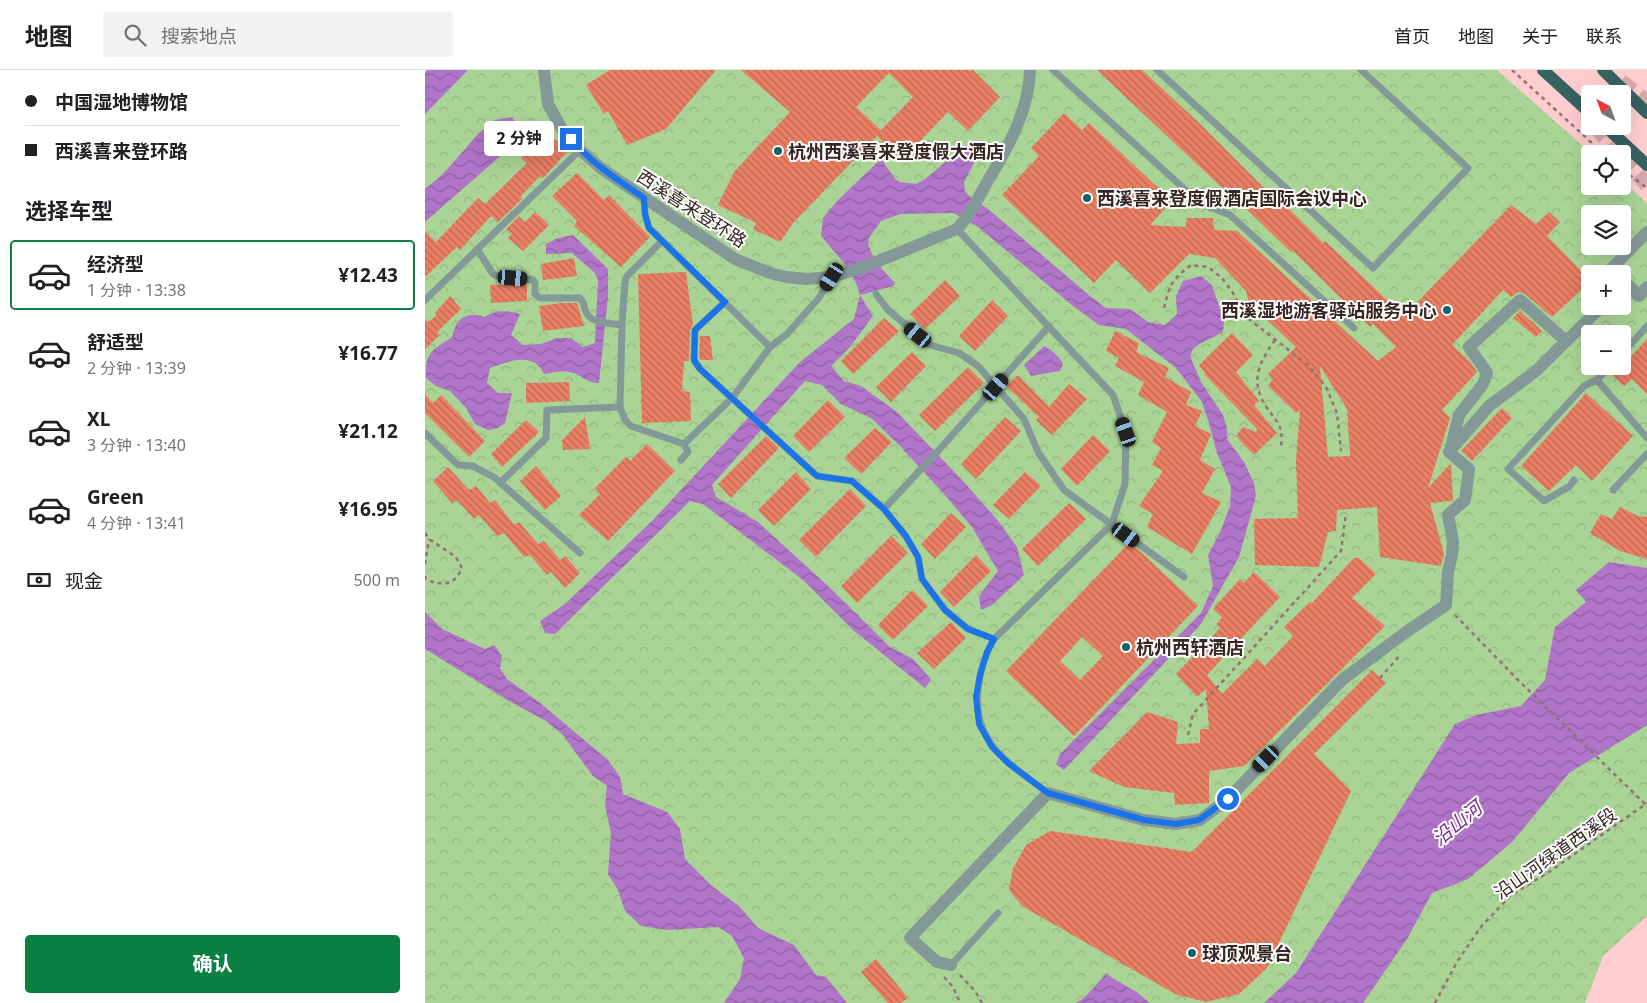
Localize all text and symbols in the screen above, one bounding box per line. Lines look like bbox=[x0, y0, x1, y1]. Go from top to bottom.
search box bbox=[103, 12, 453, 57]
text: 地图 bbox=[25, 19, 73, 52]
icon: search bbox=[121, 21, 149, 49]
text: 搜索地点 bbox=[161, 23, 237, 49]
text: 首页 bbox=[1394, 24, 1430, 48]
text: 地图 bbox=[1458, 24, 1494, 48]
text: 关于 bbox=[1522, 24, 1558, 48]
text: 联系 bbox=[1586, 24, 1622, 48]
north arrow bbox=[1581, 85, 1631, 135]
map controls bbox=[1581, 85, 1631, 375]
text: 中国湿地博物馆 bbox=[55, 89, 188, 115]
callout: 2 分钟 bbox=[483, 122, 553, 156]
text: 2 分钟 bbox=[496, 127, 542, 149]
route end bbox=[560, 128, 582, 150]
text: 西溪喜来登环路 bbox=[55, 138, 188, 164]
place label: 杭州西溪喜来登度假大酒店 bbox=[788, 139, 1004, 163]
marker: 杭州西溪喜来登度假大酒店 bbox=[772, 145, 784, 157]
button: locate bbox=[1581, 145, 1631, 195]
street label: 西溪喜来登环路 bbox=[633, 164, 751, 252]
place label: 西溪喜来登度假酒店国际会议中心 bbox=[1097, 186, 1367, 210]
marker: 西溪喜来登度假酒店国际会议中心 bbox=[1081, 192, 1093, 204]
text: 选择车型 bbox=[25, 195, 113, 225]
button: layers bbox=[1581, 205, 1631, 255]
text: 经济型 bbox=[87, 251, 144, 277]
icon: car bbox=[27, 253, 72, 298]
car bbox=[817, 260, 846, 294]
text: ¥12.43 bbox=[338, 262, 398, 288]
button: + bbox=[1581, 265, 1631, 315]
car bbox=[497, 269, 528, 287]
text: 1 分钟 · 13:38 bbox=[87, 279, 186, 301]
place label: 西溪湿地游客驿站服务中心 bbox=[1221, 298, 1437, 322]
marker: 西溪湿地游客驿站服务中心 bbox=[1441, 304, 1453, 316]
car bbox=[901, 320, 934, 350]
button: − bbox=[1581, 325, 1631, 375]
text: 舒适型 bbox=[87, 329, 144, 355]
icon: car bbox=[27, 331, 72, 376]
text: ¥16.77 bbox=[338, 340, 398, 366]
text: 2 分钟 · 13:39 bbox=[87, 357, 186, 379]
car bbox=[980, 371, 1011, 403]
text: XL bbox=[87, 406, 110, 432]
icon: car bbox=[27, 409, 72, 454]
car bbox=[1114, 415, 1137, 449]
text: ¥21.12 bbox=[338, 418, 398, 444]
text: 3 分钟 · 13:40 bbox=[87, 434, 186, 456]
text: Green bbox=[87, 484, 144, 510]
icon: car bbox=[27, 487, 72, 532]
text: ¥16.95 bbox=[338, 496, 398, 522]
text: 4 分钟 · 13:41 bbox=[87, 512, 186, 534]
car bbox=[1109, 520, 1142, 550]
icon: cash bbox=[25, 566, 53, 594]
text: 现金 bbox=[65, 568, 103, 594]
text: 500 m bbox=[353, 569, 400, 591]
place label: 杭州西轩酒店 bbox=[1136, 635, 1244, 659]
marker: 杭州西轩酒店 bbox=[1120, 641, 1132, 653]
car bbox=[1250, 743, 1281, 775]
route start bbox=[1217, 788, 1239, 810]
water label: 沿山河 bbox=[1427, 792, 1490, 851]
street label: 沿山河绿道西溪段 bbox=[1489, 802, 1621, 904]
button: 确认 bbox=[25, 935, 400, 993]
place label: 球顶观景台 bbox=[1202, 941, 1292, 965]
marker: 球顶观景台 bbox=[1186, 947, 1198, 959]

